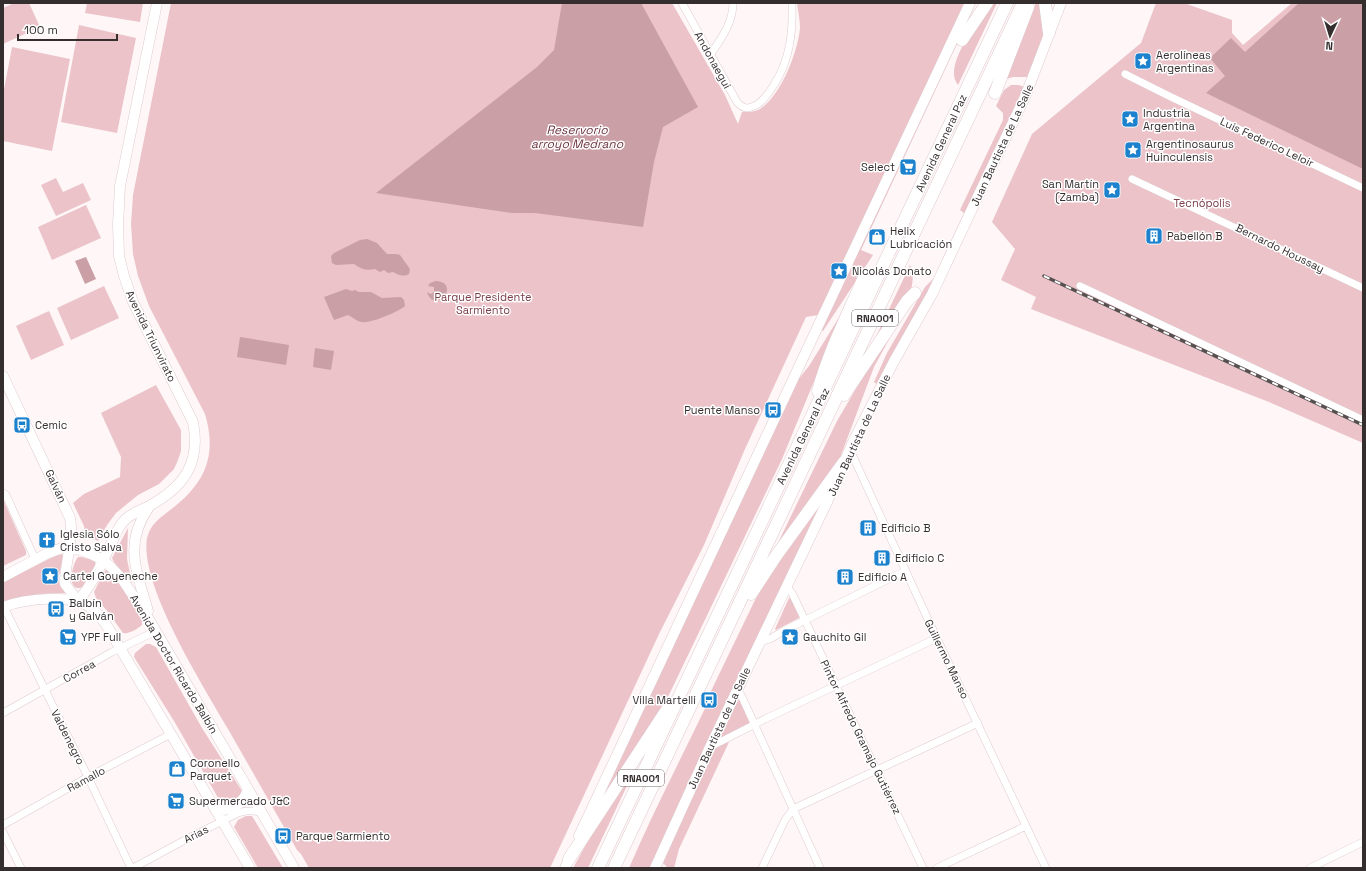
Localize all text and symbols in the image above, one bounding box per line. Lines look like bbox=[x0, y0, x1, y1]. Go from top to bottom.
scale bar bbox=[18, 16, 117, 42]
north arrow bbox=[1310, 16, 1350, 56]
text: 100 m bbox=[24, 22, 58, 38]
street label: Andonaegui bbox=[691, 29, 735, 91]
text: N bbox=[1325, 39, 1333, 53]
place label: Aerolíneas Argentinas bbox=[1156, 48, 1214, 75]
place icon: Aerolíneas Argentinas bbox=[1133, 51, 1153, 71]
street label: Juan Bautista de La Salle bbox=[968, 82, 1036, 208]
street label: Avenida General Paz bbox=[912, 92, 970, 194]
place label: Industria Argentina bbox=[1143, 106, 1196, 133]
place icon: Industria Argentina bbox=[1120, 109, 1140, 129]
street label: Luis Federico Leloir bbox=[1218, 114, 1316, 170]
water label: Reservorio arroyo Medrano bbox=[531, 122, 624, 152]
place label: Argentinosaurus Huinculensis bbox=[1146, 137, 1234, 164]
place icon: Argentinosaurus Huinculensis bbox=[1123, 140, 1143, 160]
supermarket icon: Select bbox=[898, 157, 918, 177]
place label: Select bbox=[861, 160, 895, 174]
place label: San Martín (Zamba) bbox=[1042, 177, 1099, 204]
place icon: San Martín (Zamba) bbox=[1102, 180, 1122, 200]
park label: Tecnópolis bbox=[1173, 196, 1231, 210]
street label: Bernardo Houssay bbox=[1233, 220, 1327, 276]
place label: Helix Lubricación bbox=[890, 224, 952, 251]
building icon: Pabellón B bbox=[1144, 226, 1164, 246]
shop icon: Helix Lubricación bbox=[867, 227, 887, 247]
place label: Pabellón B bbox=[1167, 229, 1222, 243]
place icon: Nicolás Donato bbox=[829, 261, 849, 281]
place label: Nicolás Donato bbox=[852, 264, 932, 278]
street label: Avenida Triunvirato bbox=[123, 288, 179, 384]
park label: Parque Presidente Sarmiento bbox=[434, 290, 532, 317]
road number: RNA001 bbox=[852, 310, 898, 326]
street label: Juan Bautista de La Salle bbox=[825, 372, 893, 498]
street label: Avenida General Paz bbox=[773, 385, 833, 487]
bus stop icon: Puente Manso bbox=[763, 400, 783, 420]
place label: Puente Manso bbox=[684, 403, 760, 417]
bus stop icon: Cemic bbox=[12, 415, 32, 435]
place label: Cemic bbox=[35, 418, 67, 432]
street label: Galván bbox=[42, 467, 70, 505]
building icon: Edificio B bbox=[858, 518, 878, 538]
place label: Edificio B bbox=[881, 521, 930, 535]
place label: Iglesia Sólo Cristo Salva bbox=[60, 527, 123, 554]
church icon: Iglesia Sólo Cristo Salva bbox=[37, 530, 57, 550]
building icon: Edificio C bbox=[872, 548, 892, 568]
place label: Edificio C bbox=[895, 551, 944, 565]
place icon: Cartel Goyeneche bbox=[40, 566, 60, 586]
building icon: Edificio A bbox=[835, 567, 855, 587]
place label: Cartel Goyeneche bbox=[63, 569, 158, 583]
place label: Edificio A bbox=[858, 570, 907, 584]
street label: Avenida Doctor Ricardo Balbín bbox=[127, 592, 221, 736]
place label: Balbín y Galván bbox=[69, 596, 114, 623]
bus stop icon: Balbín y Galván bbox=[46, 599, 66, 619]
street label: Guillermo Manso bbox=[922, 617, 972, 701]
supermarket icon: YPF Full bbox=[58, 627, 78, 647]
place icon: Gauchito Gil bbox=[780, 627, 800, 647]
place label: YPF Full bbox=[81, 630, 121, 644]
place label: Gauchito Gil bbox=[803, 630, 866, 644]
street label: Correa bbox=[60, 656, 98, 686]
street label: Pintor Alfredo Gramajo Gutiérrez bbox=[817, 657, 905, 817]
street label: Juan Bautista de La Salle bbox=[685, 665, 753, 791]
bus stop icon: Villa Martelli bbox=[699, 690, 719, 710]
place label: Villa Martelli bbox=[633, 693, 696, 707]
street label: Valdenegro bbox=[48, 707, 88, 767]
place label: Coronello Parquet bbox=[190, 756, 240, 783]
shop icon: Coronello Parquet bbox=[167, 759, 187, 779]
street label: Ramallo bbox=[65, 763, 108, 795]
road number: RNA001 bbox=[618, 770, 664, 786]
supermarket icon: Supermercado J&C bbox=[166, 791, 186, 811]
place label: Supermercado J&C bbox=[189, 794, 290, 808]
street label: Arias bbox=[181, 822, 211, 846]
bus stop icon: Parque Sarmiento bbox=[273, 826, 293, 846]
place label: Parque Sarmiento bbox=[296, 829, 390, 843]

